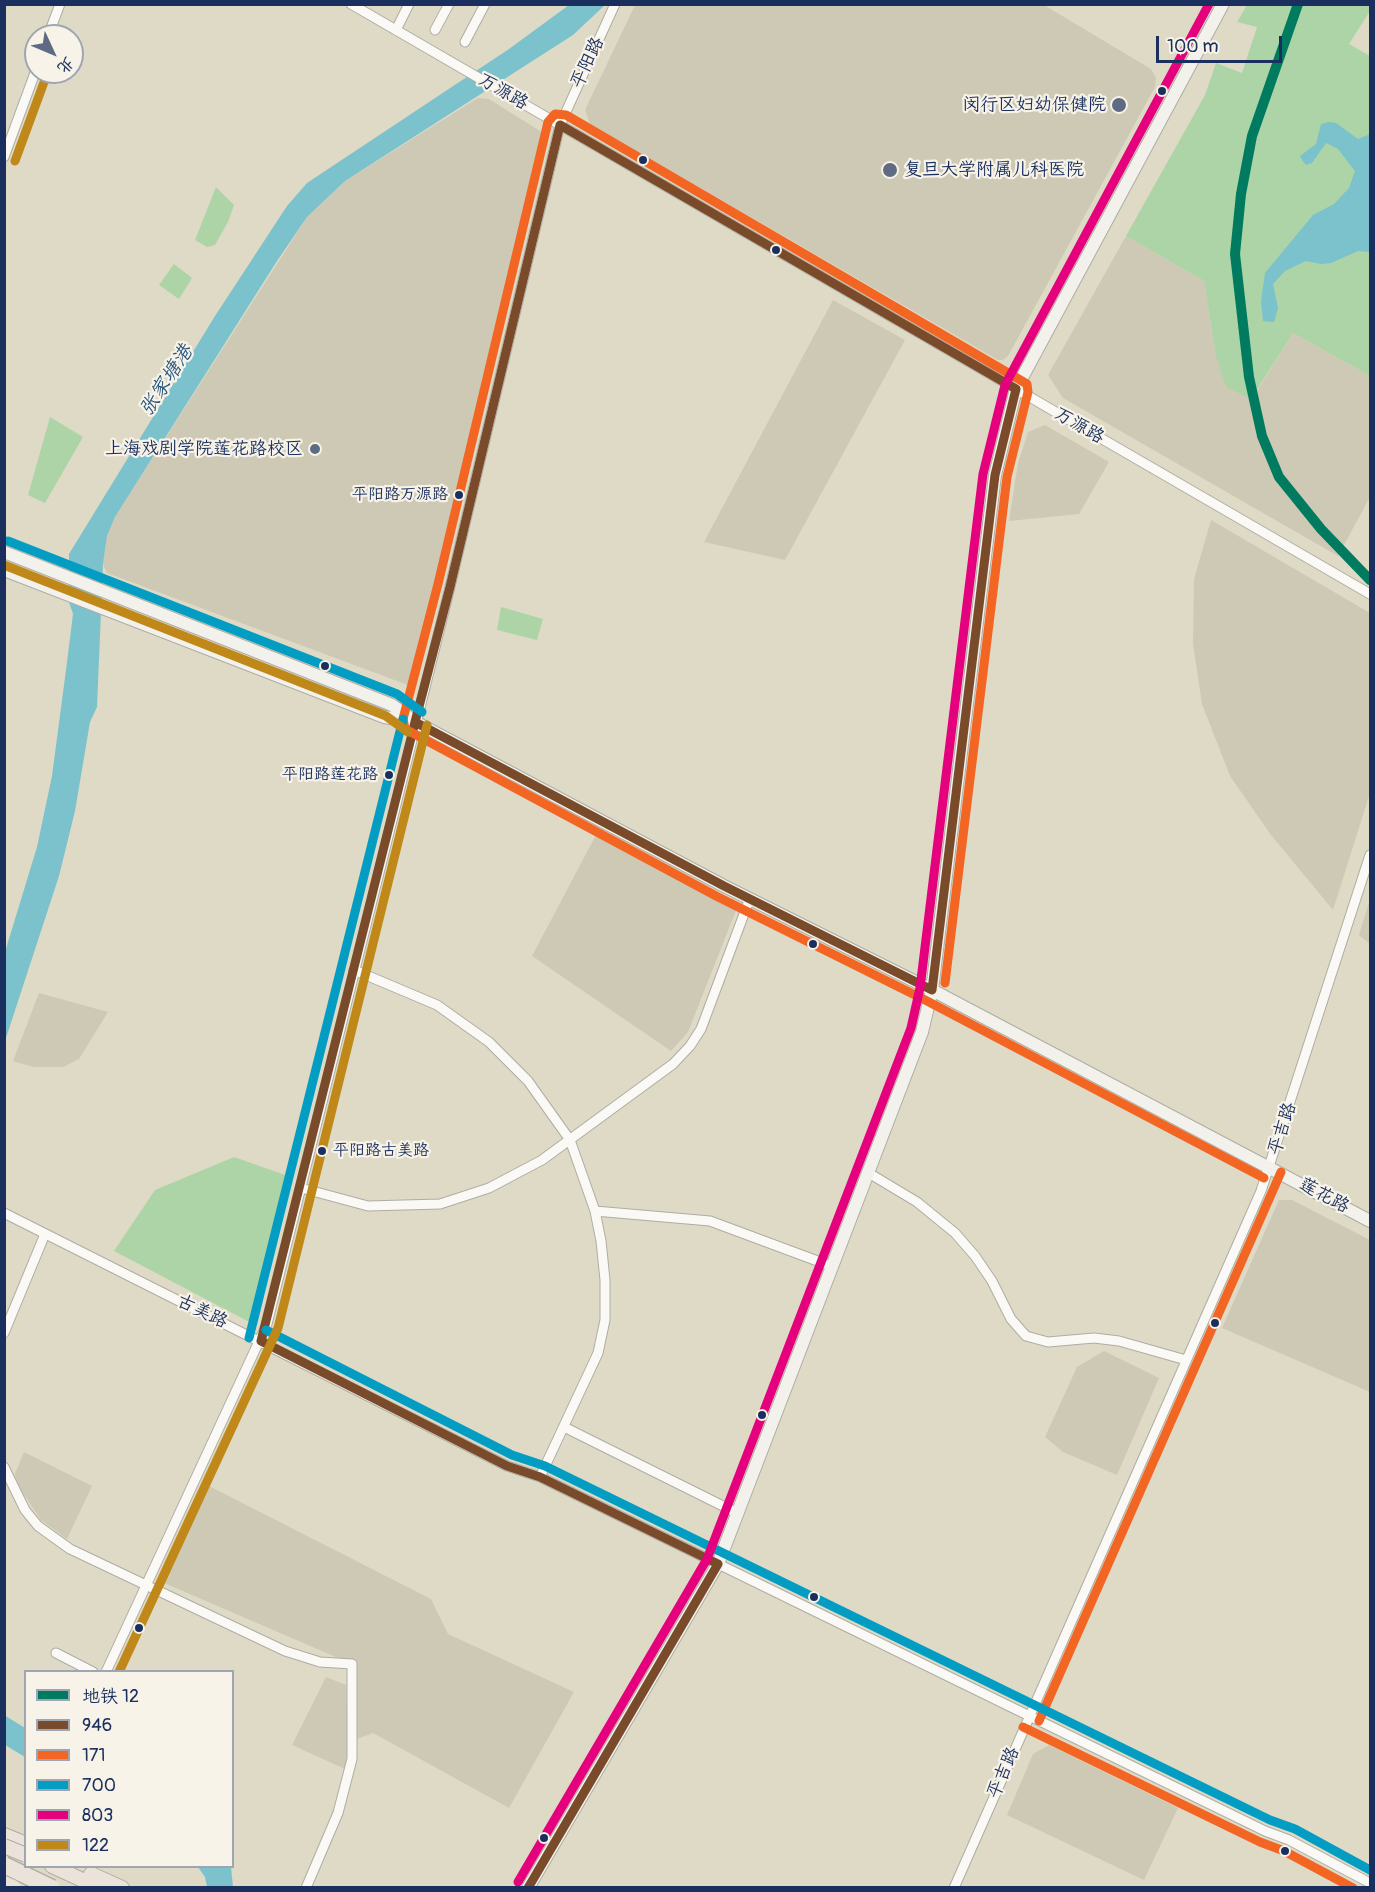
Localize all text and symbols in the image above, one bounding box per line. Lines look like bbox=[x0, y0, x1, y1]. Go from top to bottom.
north arrow bbox=[24, 24, 84, 84]
scale bar bbox=[1159, 24, 1285, 62]
street label: 平阳路 bbox=[567, 34, 609, 92]
text: 100 m bbox=[1167, 35, 1219, 58]
text: 北 bbox=[53, 52, 78, 78]
street label: 万源路 bbox=[474, 69, 532, 115]
unlabelled marker bbox=[1156, 85, 1168, 97]
place label: 闵行区妇幼保健院 bbox=[962, 94, 1106, 116]
marker: 闵行区妇幼保健院 bbox=[1110, 96, 1128, 114]
unlabelled marker bbox=[637, 154, 649, 166]
place label: 复旦大学附属儿科医院 bbox=[904, 159, 1084, 181]
marker: 复旦大学附属儿科医院 bbox=[881, 161, 899, 179]
unlabelled marker bbox=[770, 244, 782, 256]
water label: 张家塘港 bbox=[135, 341, 199, 421]
street label: 万源路 bbox=[1050, 403, 1108, 449]
place label: 上海戏剧学院莲花路校区 bbox=[105, 438, 303, 460]
marker: 上海戏剧学院莲花路校区 bbox=[308, 442, 322, 456]
place label: 平阳路万源路 bbox=[352, 485, 448, 505]
marker: 平阳路万源路 bbox=[453, 489, 465, 501]
unlabelled marker bbox=[319, 660, 331, 672]
place label: 平阳路莲花路 bbox=[282, 765, 378, 785]
marker: 平阳路莲花路 bbox=[383, 769, 395, 781]
unlabelled marker bbox=[807, 938, 819, 950]
street label: 平吉路 bbox=[1264, 1100, 1302, 1158]
place label: 平阳路古美路 bbox=[333, 1141, 429, 1161]
marker: 平阳路古美路 bbox=[316, 1145, 328, 1157]
street label: 莲花路 bbox=[1295, 1174, 1353, 1218]
street label: 古美路 bbox=[173, 1290, 231, 1334]
unlabelled marker bbox=[1209, 1317, 1221, 1329]
unlabelled marker bbox=[756, 1409, 768, 1421]
unlabelled marker bbox=[808, 1591, 820, 1603]
unlabelled marker bbox=[133, 1622, 145, 1634]
legend bbox=[24, 1670, 234, 1868]
text: 地铁 12 bbox=[82, 1685, 139, 1708]
text: 946 bbox=[82, 1714, 112, 1737]
text: 171 bbox=[82, 1744, 106, 1767]
street label: 平吉路 bbox=[984, 1744, 1024, 1802]
text: 700 bbox=[82, 1774, 116, 1797]
text: 803 bbox=[82, 1804, 113, 1827]
unlabelled marker bbox=[538, 1832, 550, 1844]
text: 122 bbox=[82, 1834, 109, 1857]
unlabelled marker bbox=[1279, 1845, 1291, 1857]

